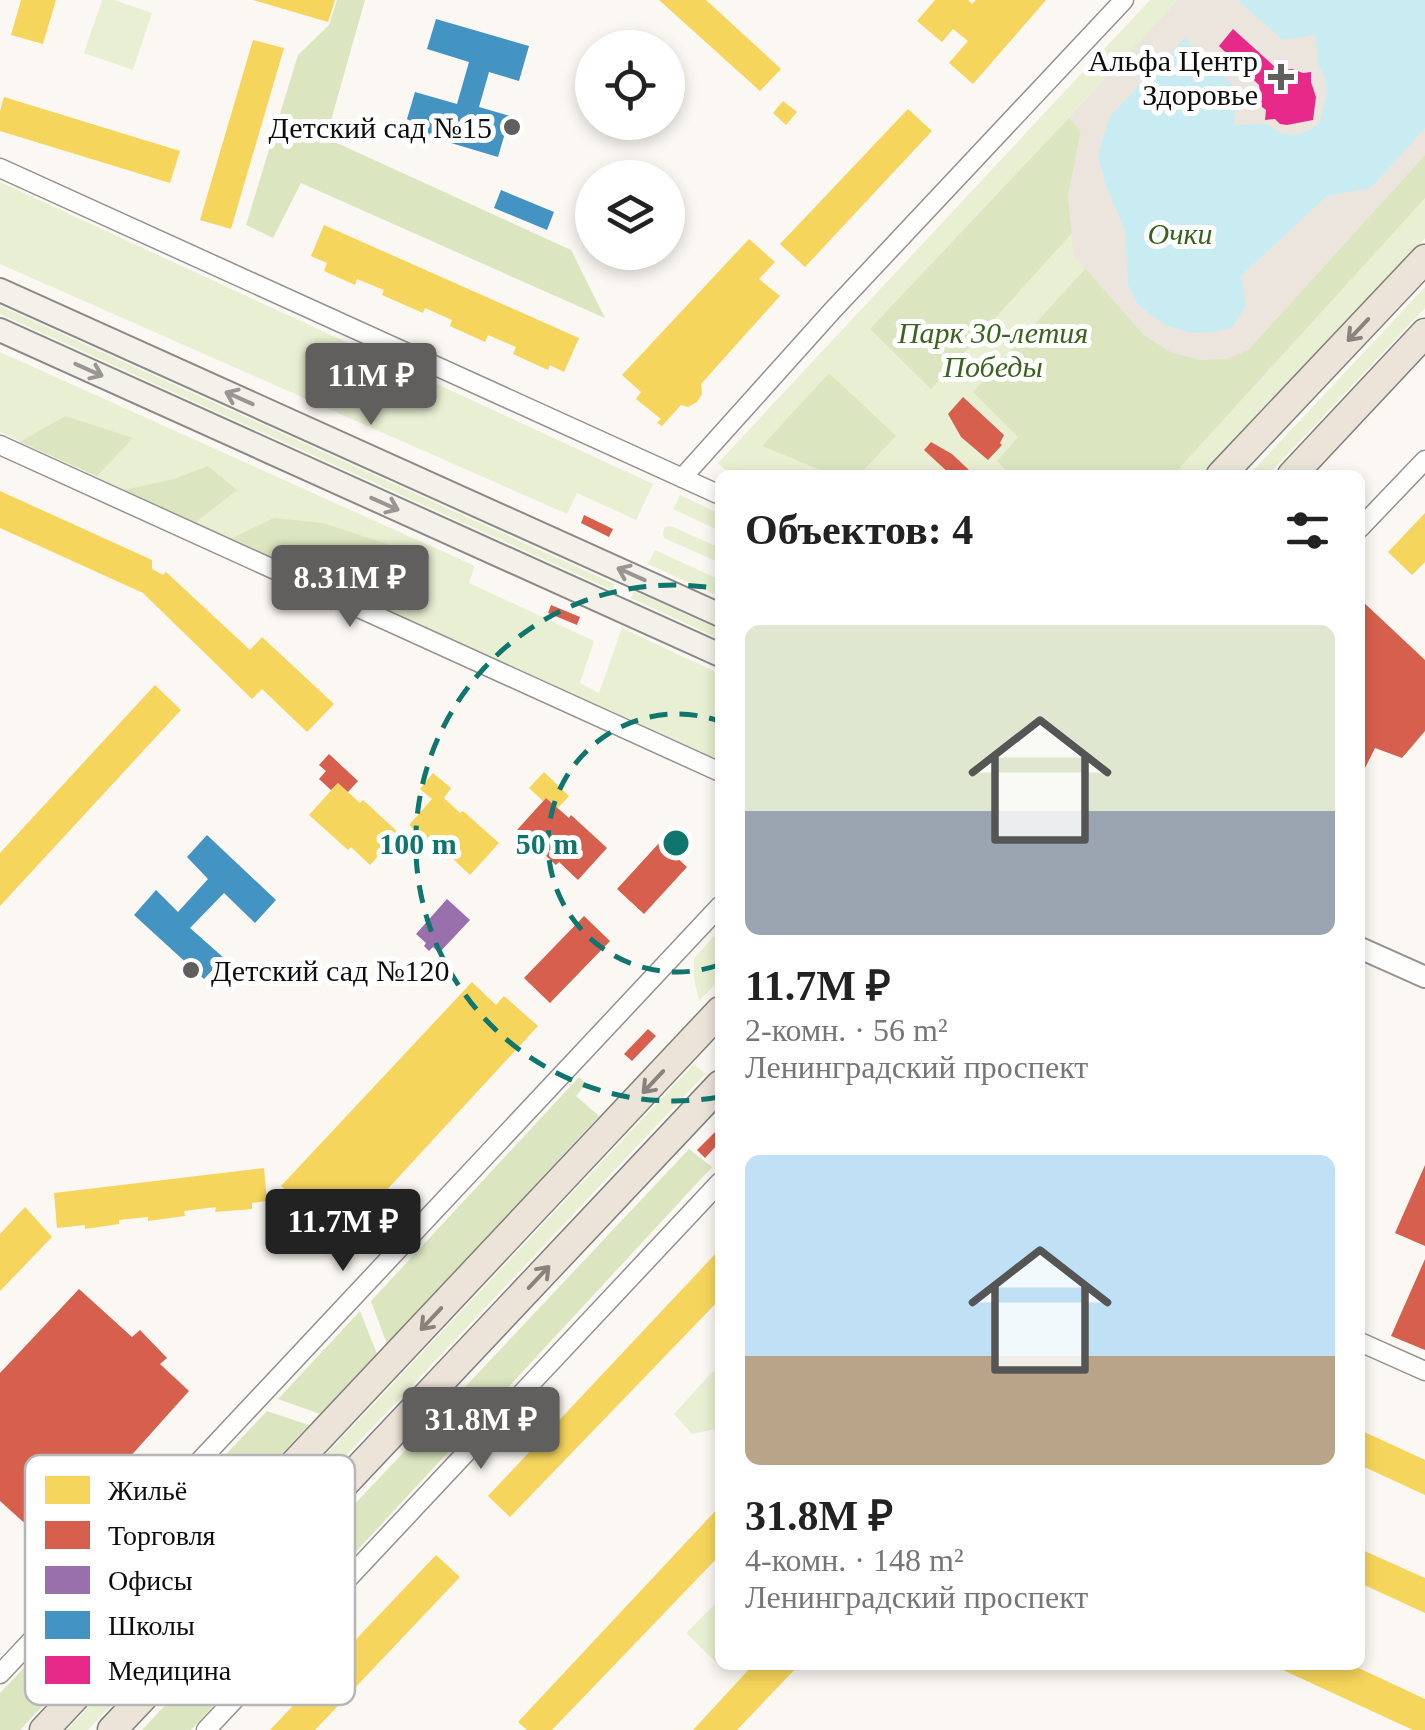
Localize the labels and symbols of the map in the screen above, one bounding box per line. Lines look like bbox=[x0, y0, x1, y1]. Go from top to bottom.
place label: Альфа Центр Здоровье bbox=[1088, 44, 1258, 111]
marker: Альфа Центр Здоровье bbox=[1268, 64, 1294, 90]
place label: Детский сад №15 bbox=[268, 111, 492, 144]
marker: Детский сад №15 bbox=[501, 116, 523, 138]
park label: Очки bbox=[1147, 217, 1213, 250]
park label: Парк 30-летия Победы bbox=[897, 316, 1088, 383]
one-way arrow bbox=[1346, 317, 1370, 341]
pin: 11M ₽ bbox=[301, 343, 441, 428]
one-way arrow bbox=[73, 362, 104, 380]
one-way arrow bbox=[224, 388, 255, 406]
one-way arrow bbox=[369, 495, 399, 514]
pin: 8.31M ₽ bbox=[258, 545, 442, 630]
one-way arrow bbox=[617, 564, 647, 583]
centre of rings bbox=[658, 825, 694, 861]
text: 100 m bbox=[379, 827, 457, 860]
text: 50 m bbox=[516, 827, 578, 860]
place label: Детский сад №120 bbox=[211, 954, 450, 987]
marker: Детский сад №120 bbox=[180, 959, 202, 981]
one-way arrow bbox=[642, 1069, 665, 1094]
pin: 11.7M ₽ bbox=[251, 1189, 435, 1274]
one-way arrow bbox=[527, 1265, 550, 1290]
one-way arrow bbox=[420, 1306, 443, 1331]
pin: 31.8M ₽ bbox=[389, 1387, 573, 1472]
legend bbox=[25, 1455, 355, 1705]
text: Жильё bbox=[108, 1475, 187, 1506]
text: Торговля bbox=[108, 1520, 216, 1551]
text: Офисы bbox=[108, 1565, 193, 1596]
text: Школы bbox=[108, 1610, 195, 1641]
text: Медицина bbox=[108, 1655, 232, 1686]

